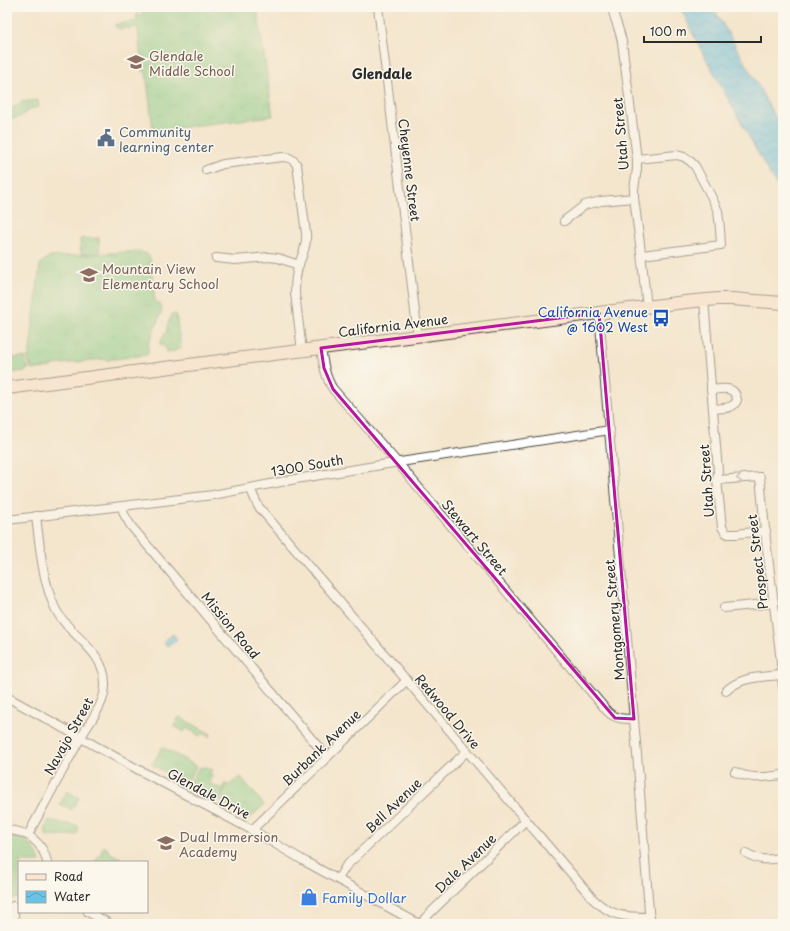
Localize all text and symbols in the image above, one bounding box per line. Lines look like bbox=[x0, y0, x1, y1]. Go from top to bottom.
scale bar bbox=[644, 18, 761, 44]
text: 100 m bbox=[650, 22, 687, 40]
place label: Glendale Middle School bbox=[149, 46, 235, 80]
school or university icon: Glendale Middle School bbox=[126, 52, 146, 72]
district label: Glendale bbox=[352, 63, 412, 84]
street label: Utah Street bbox=[607, 97, 633, 171]
street label: Cheyenne Street bbox=[394, 118, 426, 222]
place label: Community learning center bbox=[119, 122, 215, 156]
public building icon: Community learning center bbox=[96, 128, 116, 148]
place label: Mountain View Elementary School bbox=[102, 259, 219, 293]
school or university icon: Mountain View Elementary School bbox=[79, 265, 99, 285]
place label: California Avenue @ 1602 West bbox=[538, 302, 648, 336]
bus stop icon: California Avenue @ 1602 West bbox=[651, 308, 671, 328]
street label: California Avenue bbox=[337, 309, 449, 341]
street label: Utah Street bbox=[694, 444, 718, 518]
street label: 1300 South bbox=[269, 449, 345, 481]
one-way arrow bbox=[735, 474, 742, 483]
street label: Stewart Street bbox=[438, 495, 512, 579]
street label: Prospect Street bbox=[742, 513, 772, 611]
street label: Montgomery Street bbox=[599, 559, 629, 681]
street label: Mission Road bbox=[197, 587, 265, 663]
street label: Redwood Drive bbox=[411, 669, 485, 753]
street label: Navajo Street bbox=[39, 694, 97, 778]
street label: Burbank Avenue bbox=[277, 704, 365, 790]
street label: Glendale Drive bbox=[164, 763, 254, 823]
street label: Bell Avenue bbox=[361, 773, 425, 837]
place label: Dual Immersion Academy bbox=[179, 827, 278, 861]
street label: Dale Avenue bbox=[430, 829, 500, 897]
school or university icon: Dual Immersion Academy bbox=[156, 833, 176, 853]
legend bbox=[18, 861, 148, 913]
text: Road bbox=[54, 867, 83, 885]
text: Water bbox=[54, 887, 91, 905]
shop icon: Family Dollar bbox=[299, 887, 319, 907]
place label: Family Dollar bbox=[322, 888, 407, 907]

